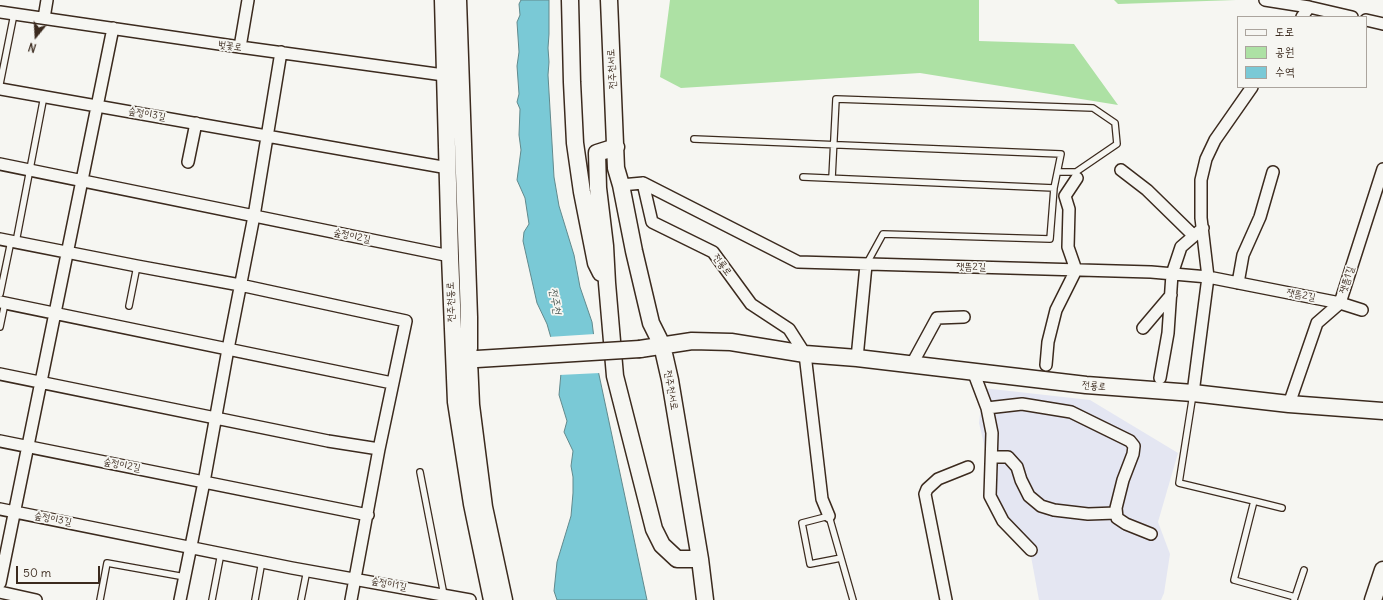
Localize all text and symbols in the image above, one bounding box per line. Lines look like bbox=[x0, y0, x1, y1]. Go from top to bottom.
north arrow bbox=[16, 16, 56, 56]
legend bbox=[1237, 16, 1367, 88]
text: 도로 bbox=[1275, 24, 1294, 39]
street label: 벚꽃로 bbox=[217, 38, 243, 54]
text: N bbox=[27, 40, 38, 55]
text: 공원 bbox=[1275, 44, 1294, 59]
street label: 전주천서로 bbox=[605, 49, 619, 89]
text: 수역 bbox=[1275, 64, 1294, 79]
street label: 숲정이3길 bbox=[127, 105, 167, 123]
street label: 숲정이2길 bbox=[332, 226, 372, 246]
street label: 전룡로 bbox=[710, 252, 734, 278]
street label: 잿뜸2길 bbox=[956, 261, 986, 273]
street label: 잿뜸1길 bbox=[1337, 265, 1357, 295]
street label: 전주천동로 bbox=[444, 282, 458, 322]
street label: 잿뜸2길 bbox=[1285, 286, 1317, 304]
water label: 전주천 bbox=[546, 287, 564, 315]
street label: 전주천서로 bbox=[662, 369, 680, 411]
street label: 전룡로 bbox=[1081, 379, 1107, 393]
street label: 숲정이2길 bbox=[102, 456, 142, 474]
street label: 숲정이3길 bbox=[33, 509, 73, 529]
scale bar bbox=[18, 558, 102, 584]
text: 50 m bbox=[23, 565, 51, 580]
street label: 숲정이1길 bbox=[370, 575, 408, 593]

